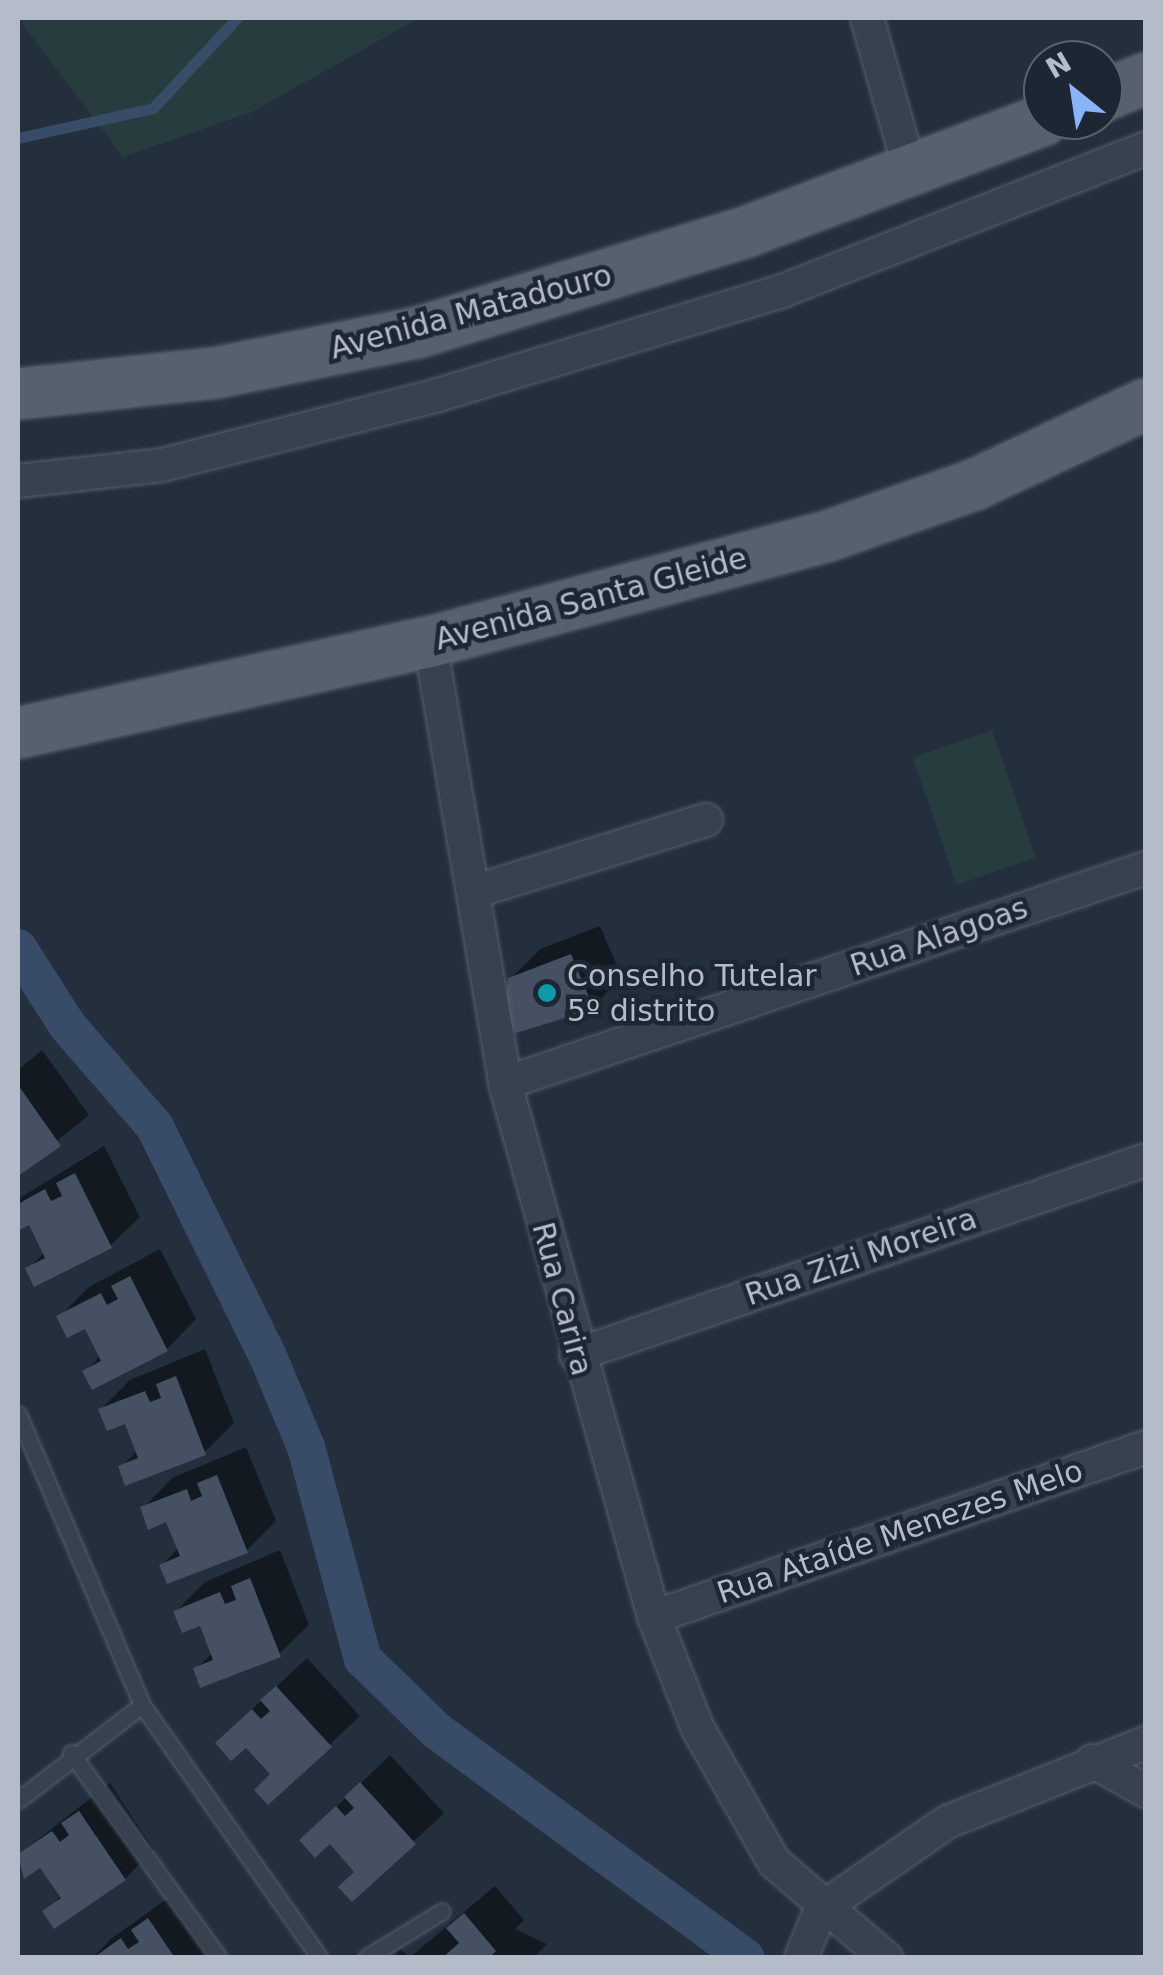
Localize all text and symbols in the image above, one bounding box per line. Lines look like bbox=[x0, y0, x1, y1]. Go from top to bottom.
north arrow bbox=[1023, 40, 1123, 140]
text: N bbox=[1040, 45, 1077, 85]
street label: Avenida Matadouro bbox=[326, 257, 616, 367]
street label: Avenida Santa Gleide bbox=[431, 540, 751, 658]
street label: Rua Alagoas bbox=[846, 890, 1032, 984]
place label: Conselho Tutelar 5º distrito bbox=[567, 958, 817, 1028]
marker: Conselho Tutelar 5º distrito bbox=[536, 982, 558, 1004]
street label: Rua Zizi Moreira bbox=[741, 1201, 981, 1313]
street label: Rua Carira bbox=[524, 1218, 600, 1380]
street label: Rua Ataíde Menezes Melo bbox=[713, 1452, 1087, 1612]

